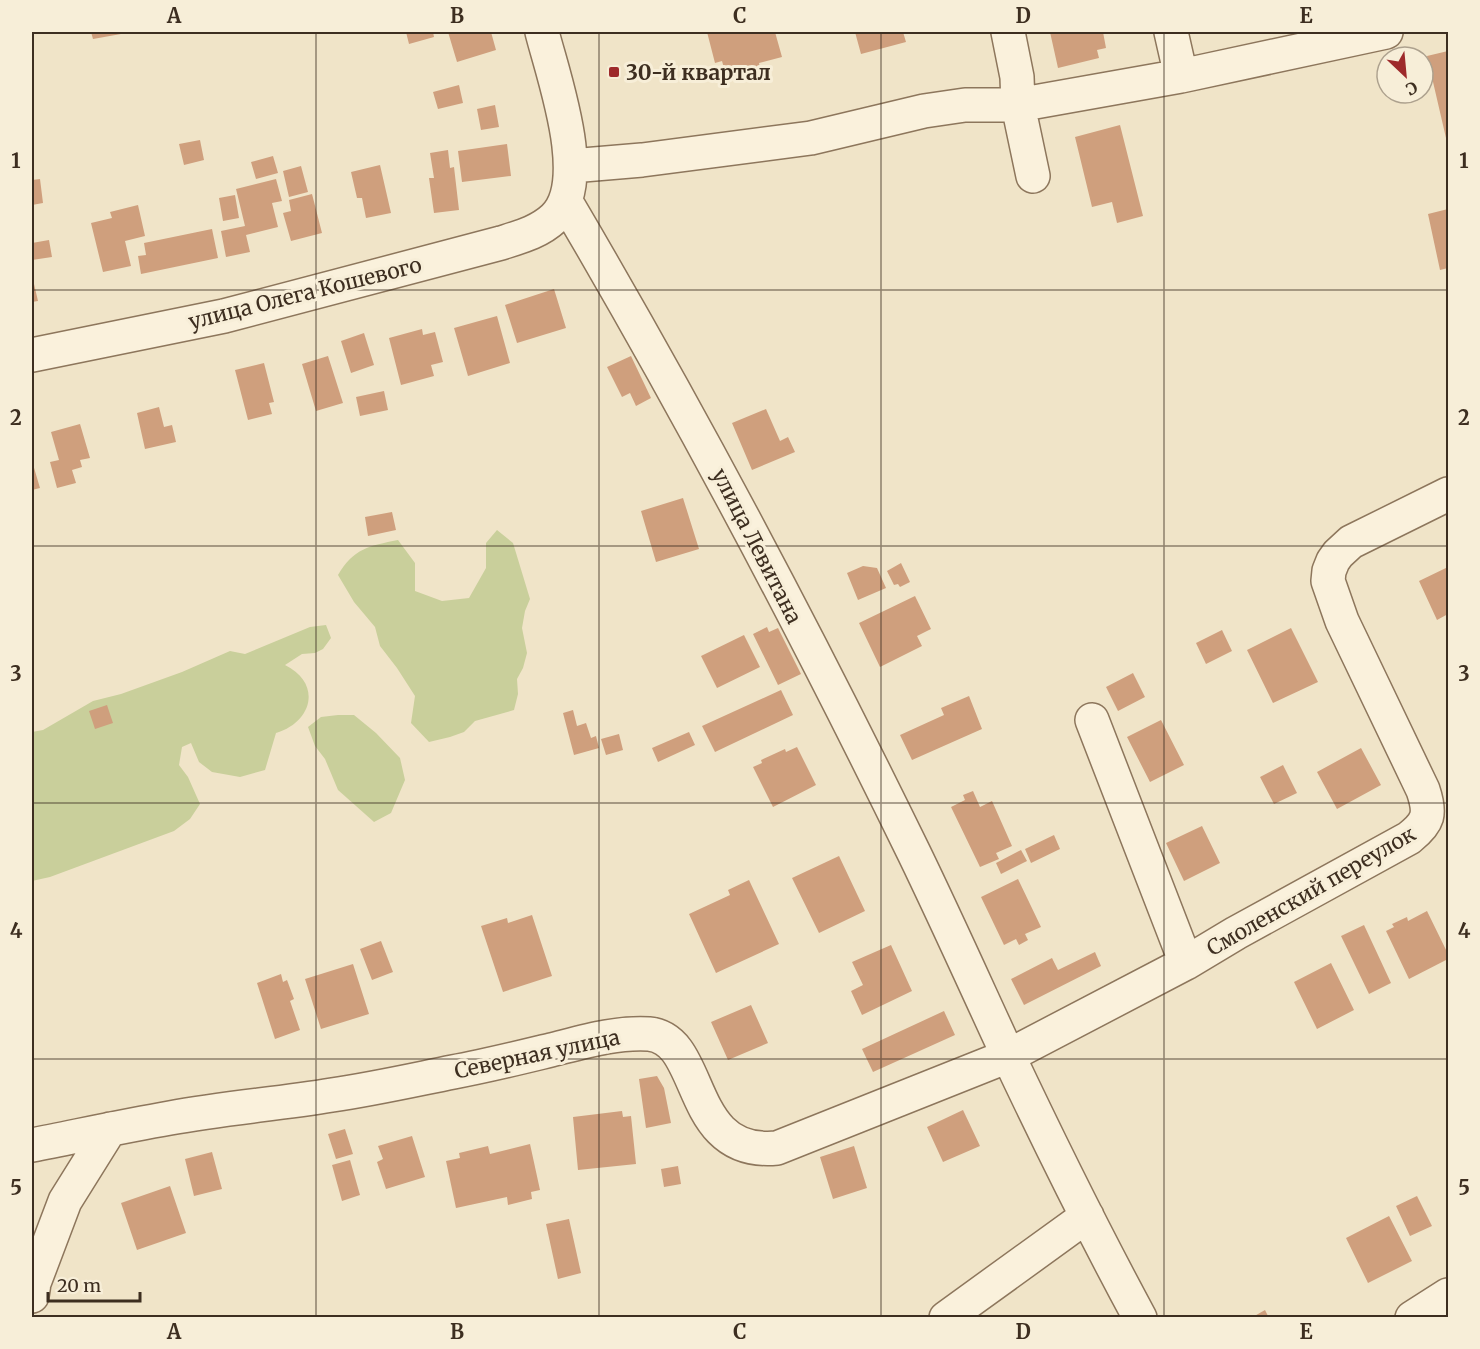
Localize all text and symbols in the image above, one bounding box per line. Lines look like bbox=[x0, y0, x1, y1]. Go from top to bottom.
text: A bbox=[166, 3, 182, 28]
text: B bbox=[450, 3, 464, 28]
text: C bbox=[733, 3, 747, 28]
text: D bbox=[1015, 3, 1031, 28]
text: E bbox=[1299, 3, 1313, 28]
north arrow bbox=[1375, 45, 1435, 105]
place label: 30-й квартал bbox=[626, 59, 771, 86]
marker: 30-й квартал bbox=[607, 65, 621, 79]
text: С bbox=[1402, 77, 1421, 100]
text: 1 bbox=[11, 148, 21, 173]
text: 1 bbox=[1459, 148, 1469, 173]
street label: улица Олега Кошевого bbox=[186, 251, 424, 335]
text: 2 bbox=[10, 405, 22, 430]
text: 2 bbox=[1458, 405, 1470, 430]
street label: улица Левитана bbox=[706, 464, 808, 628]
text: 3 bbox=[10, 661, 22, 686]
text: 3 bbox=[1458, 661, 1470, 686]
street label: Смоленский переулок bbox=[1202, 820, 1420, 962]
text: 4 bbox=[10, 918, 23, 943]
text: 4 bbox=[1458, 918, 1471, 943]
street label: Северная улица bbox=[452, 1023, 622, 1085]
text: 5 bbox=[10, 1175, 22, 1200]
text: 5 bbox=[1458, 1175, 1470, 1200]
scale bar bbox=[48, 1265, 140, 1303]
text: 20 m bbox=[57, 1274, 101, 1297]
text: A bbox=[166, 1319, 182, 1344]
text: B bbox=[450, 1319, 464, 1344]
text: C bbox=[733, 1319, 747, 1344]
text: D bbox=[1015, 1319, 1031, 1344]
text: E bbox=[1299, 1319, 1313, 1344]

